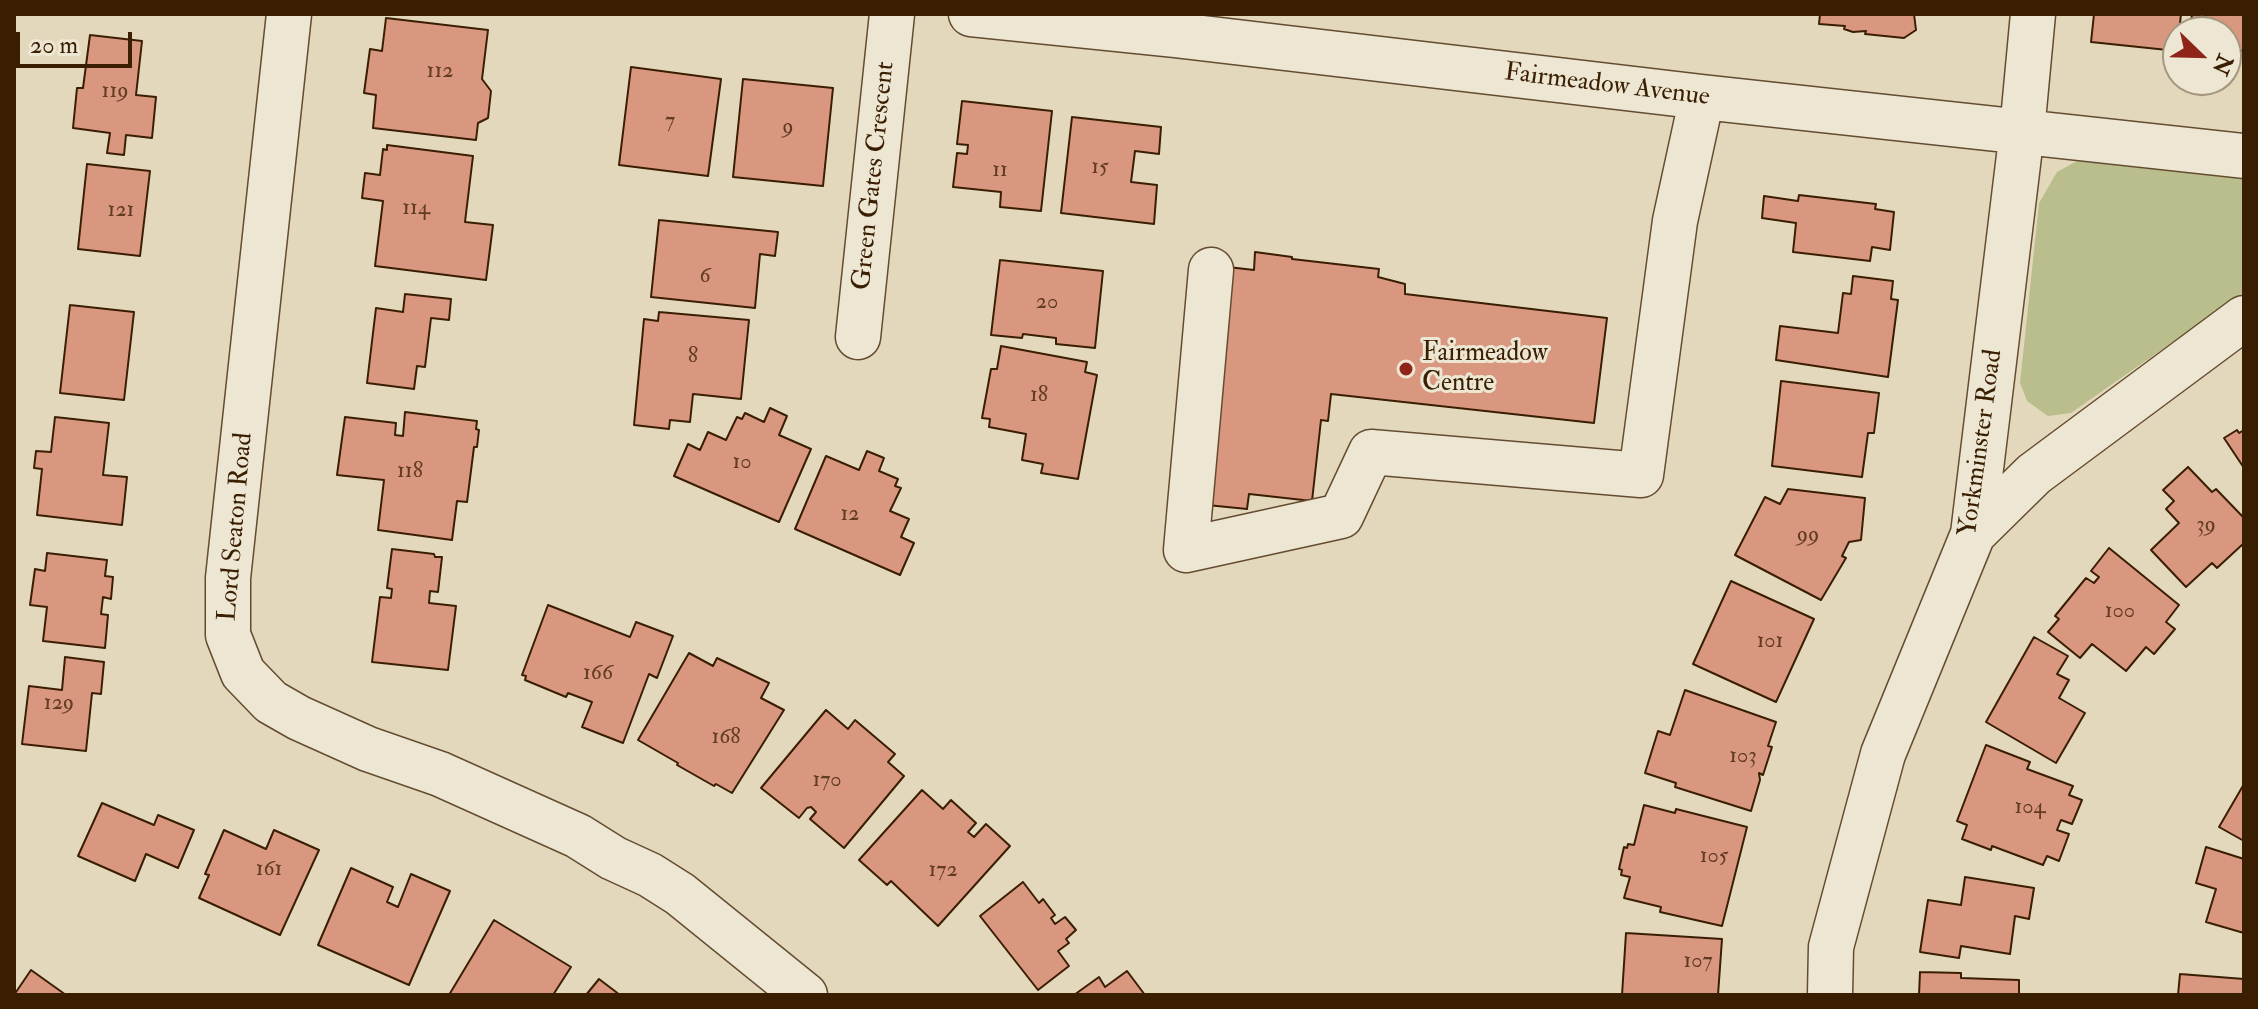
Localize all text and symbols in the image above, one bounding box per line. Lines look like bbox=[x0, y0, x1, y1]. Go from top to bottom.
scale bar bbox=[20, 16, 136, 66]
north arrow bbox=[2162, 16, 2242, 96]
text: 20 m bbox=[30, 30, 78, 61]
text: N bbox=[2206, 50, 2239, 79]
street label: Fairmeadow Avenue bbox=[1503, 58, 1711, 114]
house number: 112 bbox=[427, 59, 453, 85]
street label: Green Gates Crescent bbox=[847, 60, 903, 292]
house number: 119 bbox=[102, 79, 128, 105]
house number: 7 bbox=[665, 109, 675, 135]
house number: 9 bbox=[782, 115, 794, 141]
house number: 15 bbox=[1091, 155, 1109, 181]
house number: 11 bbox=[992, 158, 1008, 184]
house number: 114 bbox=[402, 196, 430, 222]
house number: 121 bbox=[108, 198, 134, 224]
house number: 6 bbox=[699, 264, 711, 290]
house number: 20 bbox=[1036, 290, 1058, 316]
place label: Fairmeadow Centre bbox=[1422, 338, 1548, 400]
house number: 8 bbox=[688, 344, 698, 370]
street label: Yorkminster Road bbox=[1953, 348, 2011, 538]
marker: Fairmeadow Centre bbox=[1397, 360, 1415, 378]
house number: 18 bbox=[1030, 383, 1048, 409]
street label: Lord Seaton Road bbox=[213, 431, 261, 623]
house number: 10 bbox=[732, 450, 752, 476]
house number: 118 bbox=[397, 459, 423, 485]
house number: 12 bbox=[840, 502, 860, 528]
house number: 39 bbox=[2196, 513, 2216, 539]
house number: 99 bbox=[1797, 523, 1819, 549]
house number: 100 bbox=[2105, 599, 2135, 625]
house number: 101 bbox=[1757, 629, 1783, 655]
house number: 166 bbox=[583, 661, 613, 687]
house number: 129 bbox=[44, 691, 74, 717]
house number: 168 bbox=[711, 725, 741, 751]
house number: 103 bbox=[1729, 744, 1757, 770]
house number: 170 bbox=[812, 768, 842, 794]
house number: 104 bbox=[2015, 795, 2045, 821]
house number: 105 bbox=[1700, 844, 1728, 870]
house number: 161 bbox=[256, 857, 282, 883]
house number: 172 bbox=[928, 858, 958, 884]
house number: 107 bbox=[1683, 949, 1713, 975]

